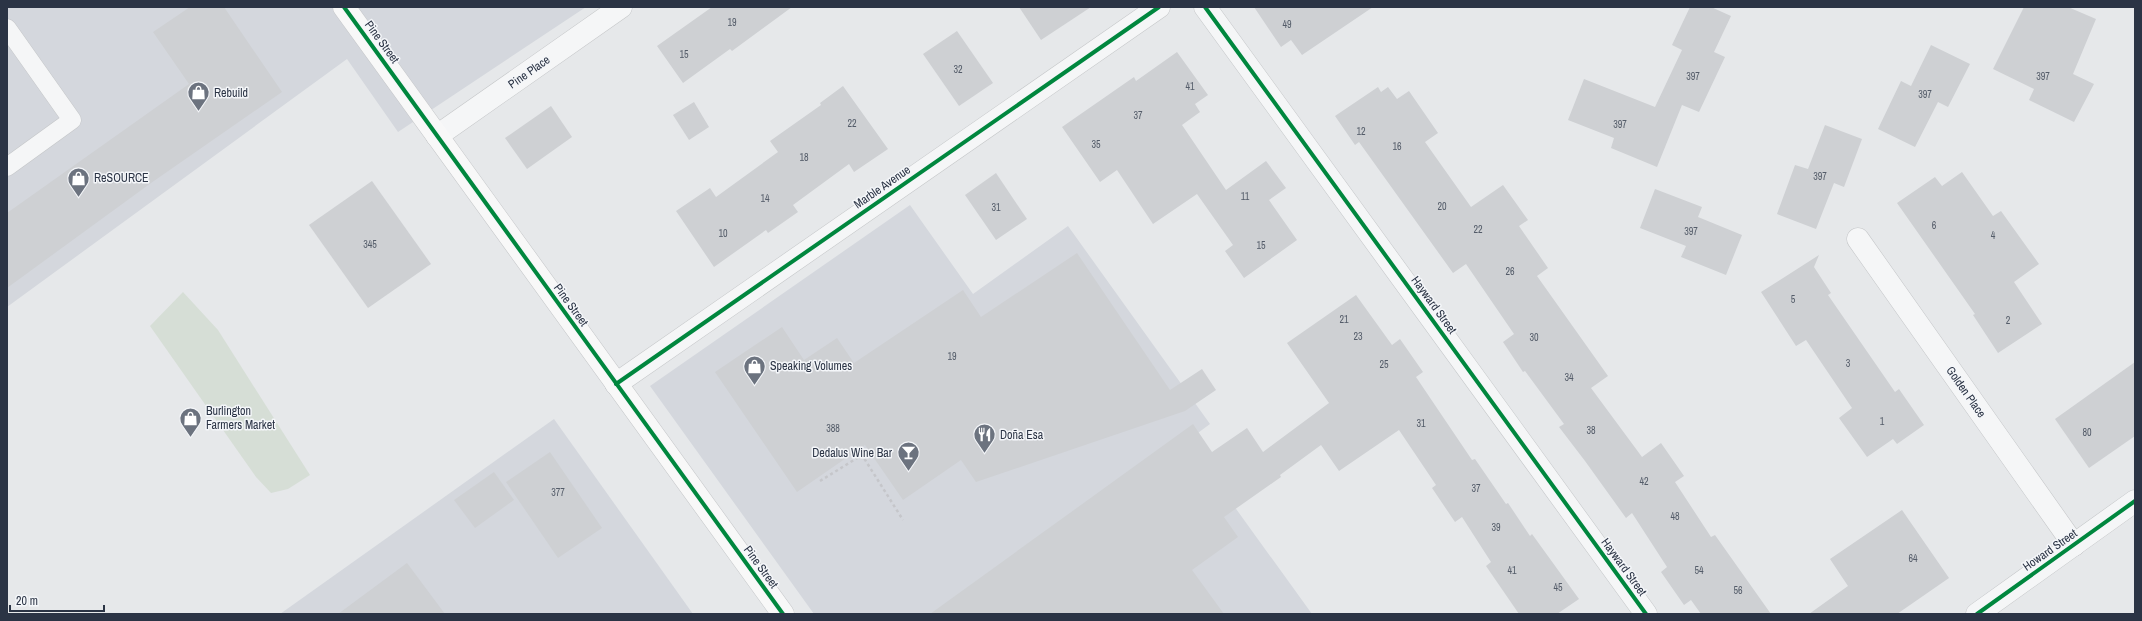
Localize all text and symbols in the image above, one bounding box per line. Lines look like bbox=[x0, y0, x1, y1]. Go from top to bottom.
house number: 19 bbox=[727, 16, 737, 29]
street label: Pine Street bbox=[361, 17, 403, 67]
house number: 49 bbox=[1282, 18, 1292, 31]
house number: 15 bbox=[679, 48, 689, 61]
street label: Pine Place bbox=[505, 52, 553, 92]
house number: 32 bbox=[953, 63, 963, 76]
house number: 397 bbox=[1686, 70, 1700, 83]
house number: 397 bbox=[2036, 70, 2050, 83]
shop icon: Rebuild bbox=[186, 80, 212, 113]
house number: 41 bbox=[1185, 80, 1195, 93]
place label: Rebuild bbox=[214, 85, 248, 101]
house number: 397 bbox=[1918, 88, 1932, 101]
house number: 37 bbox=[1133, 109, 1143, 122]
house number: 22 bbox=[847, 117, 857, 130]
house number: 397 bbox=[1613, 118, 1627, 131]
house number: 12 bbox=[1356, 125, 1366, 138]
house number: 35 bbox=[1091, 138, 1101, 151]
house number: 16 bbox=[1392, 140, 1402, 153]
house number: 18 bbox=[799, 151, 809, 164]
street label: Marble Avenue bbox=[851, 162, 913, 212]
shop icon: ReSOURCE bbox=[66, 165, 92, 198]
place label: ReSOURCE bbox=[94, 170, 149, 186]
house number: 397 bbox=[1813, 170, 1827, 183]
house number: 11 bbox=[1241, 190, 1250, 203]
house number: 14 bbox=[760, 192, 770, 205]
house number: 20 bbox=[1437, 200, 1447, 213]
house number: 31 bbox=[991, 201, 1001, 214]
house number: 6 bbox=[1932, 219, 1937, 232]
house number: 22 bbox=[1473, 223, 1483, 236]
house number: 397 bbox=[1684, 225, 1698, 238]
house number: 10 bbox=[718, 227, 728, 240]
house number: 4 bbox=[1991, 229, 1996, 242]
house number: 345 bbox=[363, 238, 377, 251]
house number: 15 bbox=[1256, 239, 1266, 252]
house number: 26 bbox=[1505, 265, 1515, 278]
street label: Hayward Street bbox=[1408, 273, 1461, 337]
street label: Pine Street bbox=[550, 280, 592, 330]
house number: 5 bbox=[1791, 293, 1796, 306]
house number: 21 bbox=[1339, 313, 1349, 326]
house number: 2 bbox=[2006, 314, 2011, 327]
house number: 23 bbox=[1353, 330, 1363, 343]
house number: 30 bbox=[1529, 331, 1539, 344]
house number: 19 bbox=[947, 350, 957, 363]
shop icon: Speaking Volumes bbox=[742, 353, 768, 386]
house number: 3 bbox=[1846, 357, 1851, 370]
place label: Speaking Volumes bbox=[770, 358, 852, 374]
house number: 25 bbox=[1379, 358, 1389, 371]
street label: Golden Place bbox=[1943, 363, 1989, 421]
house number: 34 bbox=[1564, 371, 1574, 384]
place label: Burlington Farmers Market bbox=[206, 403, 275, 433]
shop icon: Burlington Farmers Market bbox=[178, 405, 204, 438]
house number: 1 bbox=[1880, 415, 1885, 428]
house number: 31 bbox=[1416, 417, 1426, 430]
house number: 388 bbox=[826, 422, 840, 435]
restaurant icon: Doña Esa bbox=[972, 422, 998, 455]
house number: 38 bbox=[1586, 424, 1596, 437]
house number: 80 bbox=[2082, 426, 2092, 439]
place label: Doña Esa bbox=[1000, 427, 1044, 443]
bar icon: Dedalus Wine Bar bbox=[895, 440, 921, 473]
place label: Dedalus Wine Bar bbox=[812, 445, 893, 461]
house number: 42 bbox=[1639, 475, 1649, 488]
house number: 37 bbox=[1471, 482, 1481, 495]
house number: 377 bbox=[551, 486, 565, 499]
house number: 48 bbox=[1670, 510, 1680, 523]
house number: 39 bbox=[1491, 521, 1501, 534]
street label: Howard Street bbox=[2020, 525, 2081, 575]
street label: Hayward Street bbox=[1598, 535, 1651, 599]
street label: Pine Street bbox=[740, 542, 782, 592]
house number: 64 bbox=[1908, 552, 1918, 565]
house number: 41 bbox=[1507, 564, 1517, 577]
house number: 54 bbox=[1694, 564, 1704, 577]
house number: 45 bbox=[1553, 581, 1563, 594]
house number: 56 bbox=[1733, 584, 1743, 597]
scale bar bbox=[10, 587, 104, 613]
text: 20 m bbox=[16, 593, 38, 609]

